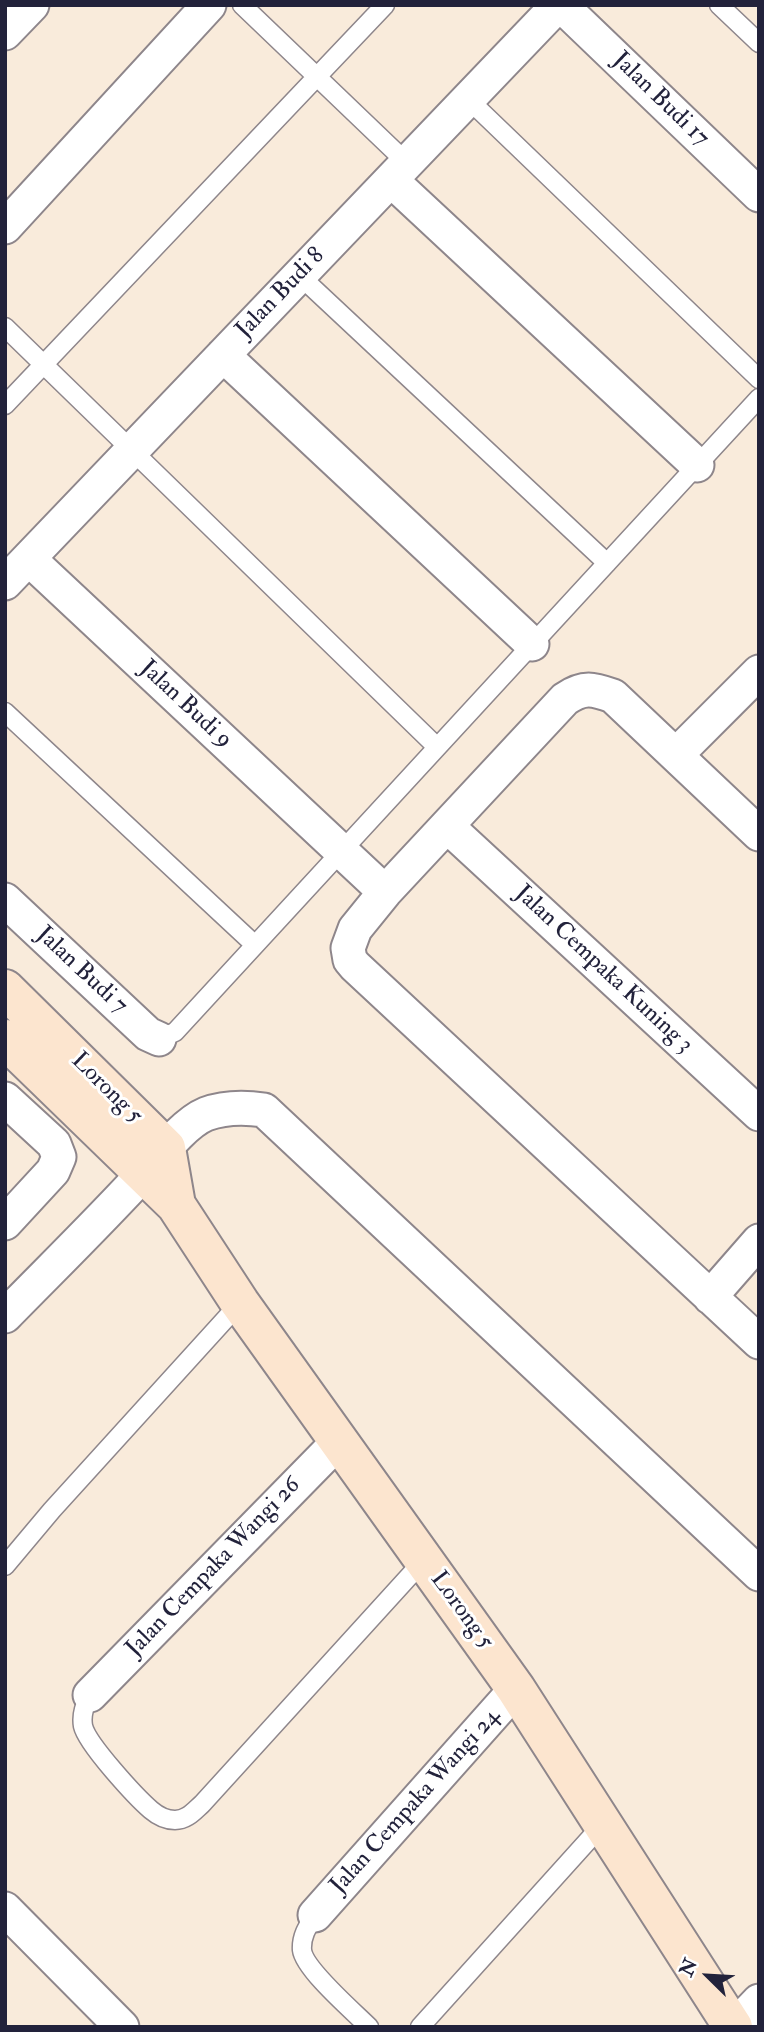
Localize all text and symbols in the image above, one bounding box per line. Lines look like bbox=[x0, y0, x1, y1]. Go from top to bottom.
street label: Jalan Budi 17 bbox=[606, 47, 714, 153]
street label: Jalan Budi 8 bbox=[231, 243, 331, 345]
street label: Jalan Budi 9 bbox=[133, 655, 237, 755]
street label: Jalan Cempaka Kuning 3 bbox=[508, 880, 698, 1060]
street label: Jalan Budi 7 bbox=[29, 921, 133, 1021]
street label: Lorong 5 bbox=[64, 1047, 148, 1131]
street label: Jalan Cempaka Wangi 26 bbox=[121, 1472, 307, 1664]
street label: Lorong 5 bbox=[423, 1566, 499, 1656]
street label: Jalan Cempaka Wangi 24 bbox=[325, 1703, 507, 1901]
north arrow bbox=[673, 1941, 743, 2011]
text: N bbox=[674, 1955, 703, 1980]

